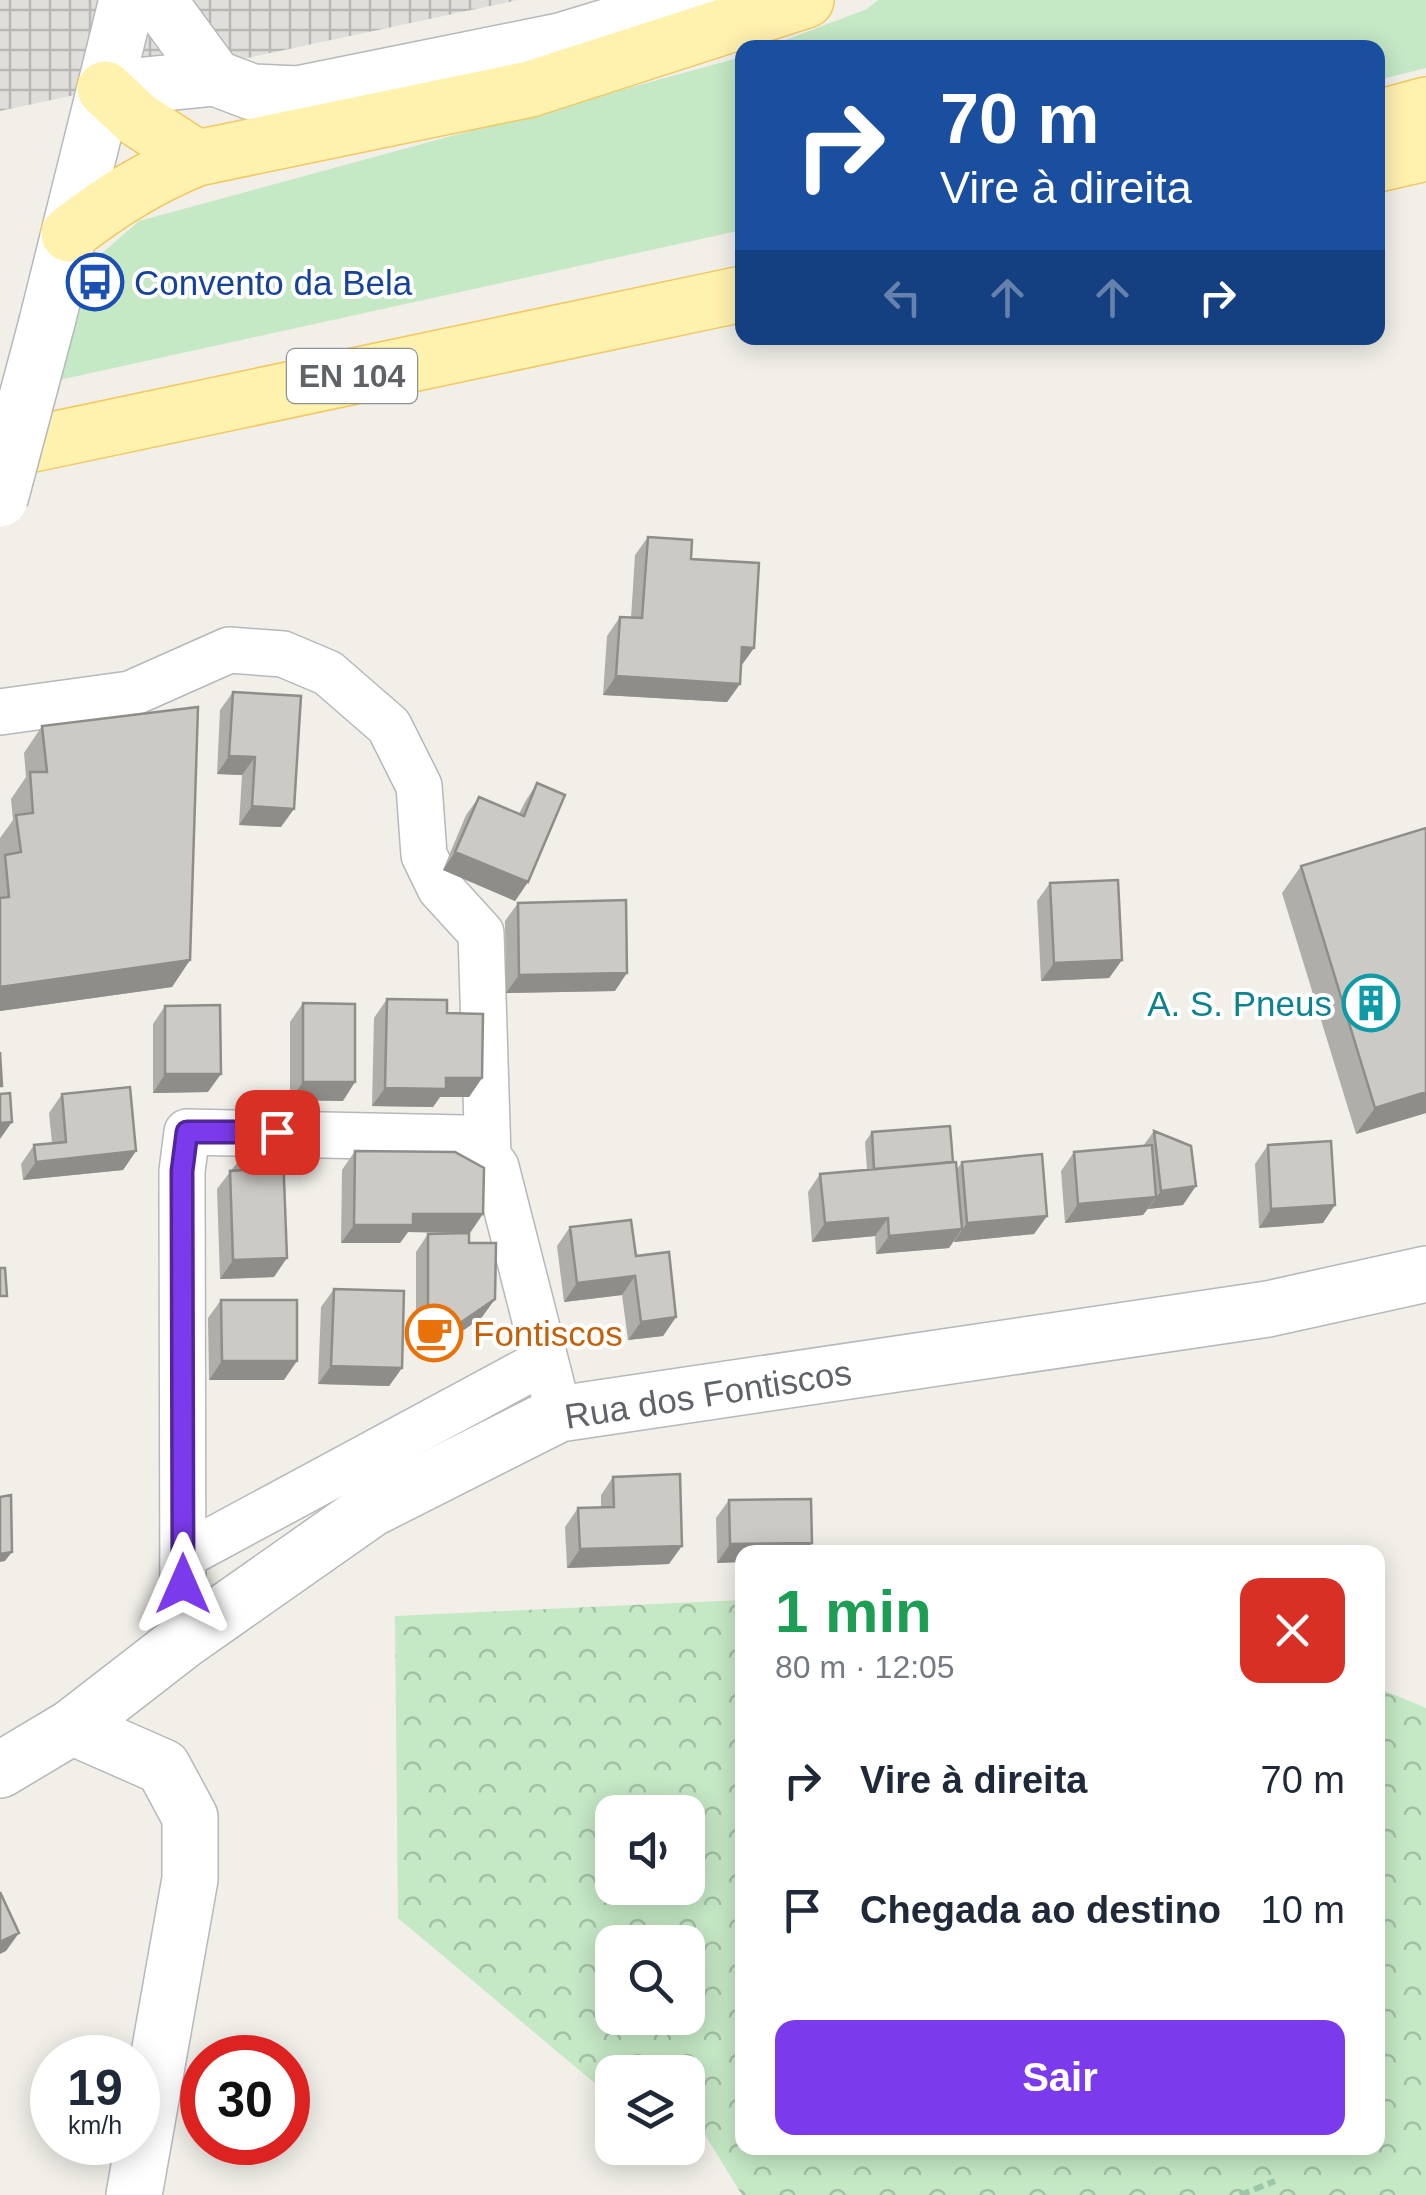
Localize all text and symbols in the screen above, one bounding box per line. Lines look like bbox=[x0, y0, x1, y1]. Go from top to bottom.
icon: right bbox=[775, 80, 905, 210]
text: 70 m bbox=[940, 80, 1100, 158]
text: Vire à direita bbox=[940, 162, 1192, 213]
bus stop icon: Convento da Bela bbox=[65, 252, 125, 312]
place label: Convento da Bela bbox=[134, 263, 413, 302]
icon: left bbox=[875, 270, 930, 325]
icon: ahead bbox=[980, 270, 1035, 325]
icon: ahead bbox=[1085, 270, 1140, 325]
icon: right bbox=[1190, 270, 1245, 325]
road number: EN 104 bbox=[287, 349, 417, 403]
building icon: A. S. Pneus bbox=[1341, 973, 1401, 1033]
place label: A. S. Pneus bbox=[1147, 984, 1332, 1023]
pin bbox=[235, 1090, 320, 1175]
icon: arrive bbox=[250, 1105, 305, 1160]
cafe icon: Fontiscos bbox=[404, 1303, 464, 1363]
place label: Fontiscos bbox=[473, 1314, 623, 1353]
street label: Rua dos Fontiscos bbox=[562, 1352, 854, 1436]
position arrow bbox=[131, 1532, 235, 1636]
text: 1 min bbox=[775, 1578, 932, 1645]
button: close bbox=[1240, 1578, 1345, 1683]
text: 80 m · 12:05 bbox=[775, 1649, 955, 1685]
icon: right bbox=[775, 1753, 830, 1808]
text: Vire à direita bbox=[860, 1759, 1087, 1801]
text: 70 m bbox=[1261, 1759, 1345, 1801]
map controls bbox=[595, 1795, 705, 2165]
button: sound bbox=[595, 1795, 705, 1905]
icon: arrive bbox=[775, 1883, 830, 1938]
text: Chegada ao destino bbox=[860, 1889, 1221, 1931]
text: 10 m bbox=[1261, 1889, 1345, 1931]
button: search bbox=[595, 1925, 705, 2035]
button: Sair bbox=[775, 2020, 1345, 2135]
speed limit sign: 30 bbox=[180, 2035, 310, 2165]
button: layers bbox=[595, 2055, 705, 2165]
text: 19 bbox=[67, 2060, 123, 2116]
text: km/h bbox=[68, 2111, 122, 2139]

